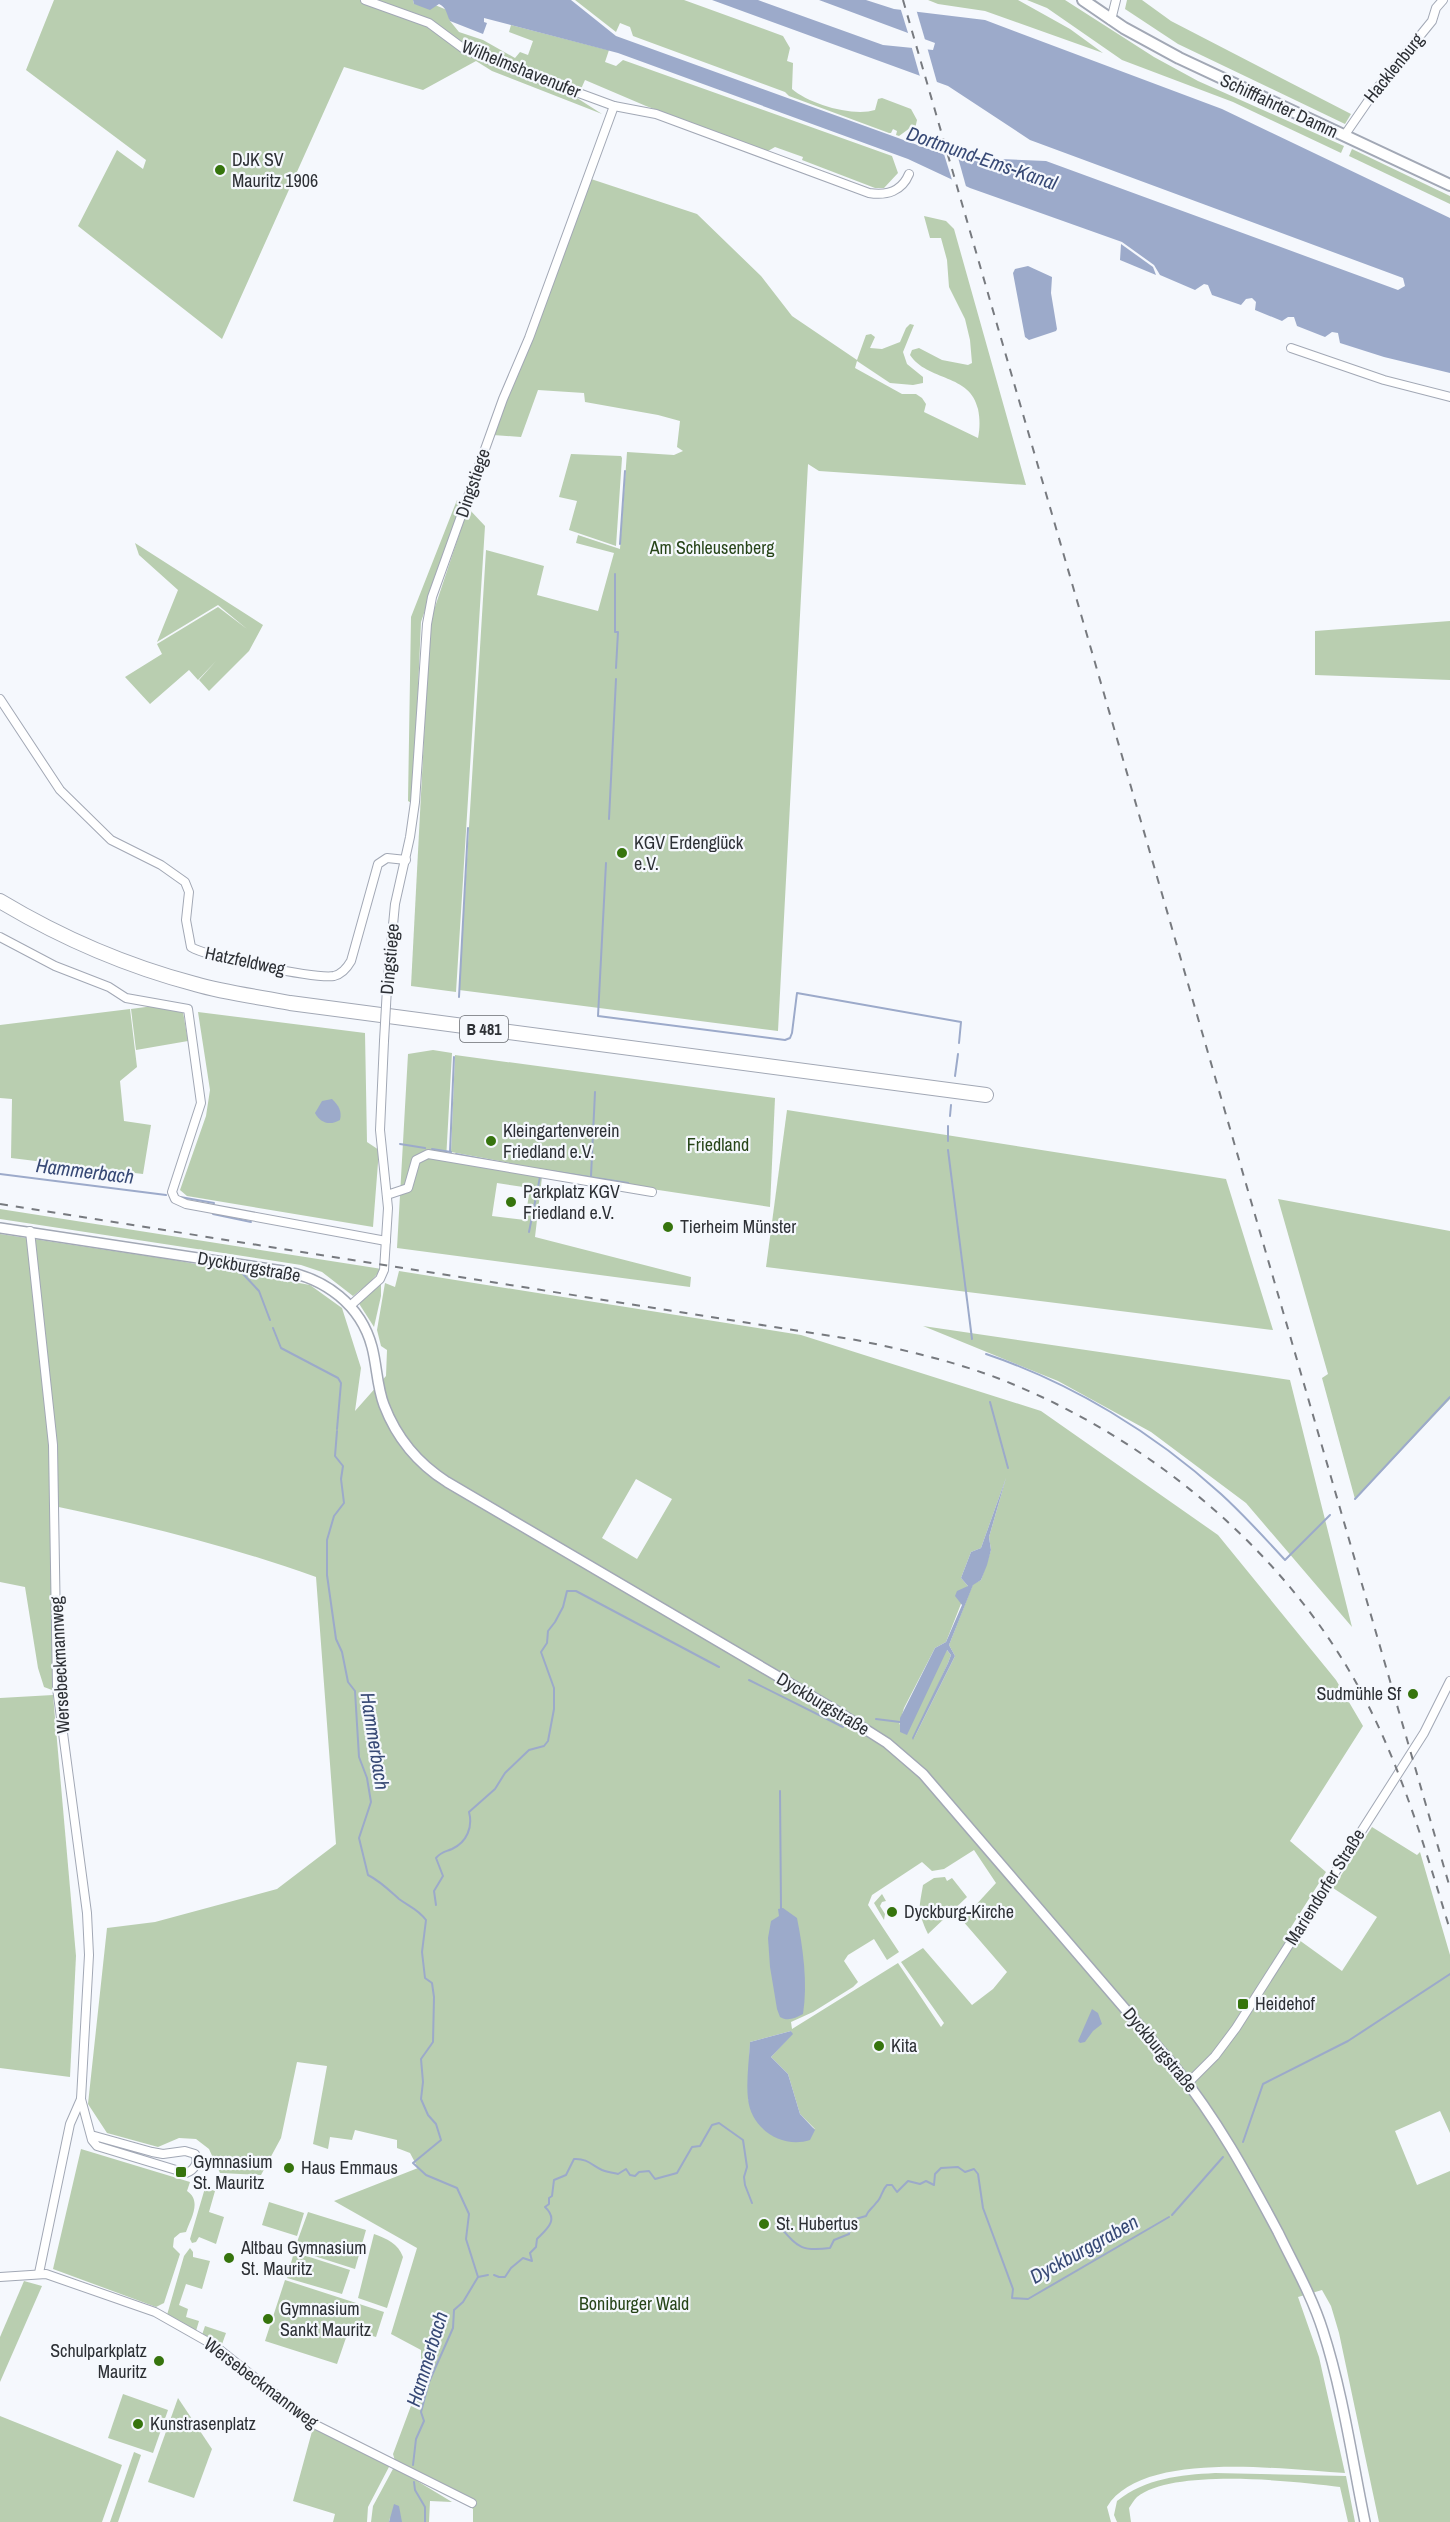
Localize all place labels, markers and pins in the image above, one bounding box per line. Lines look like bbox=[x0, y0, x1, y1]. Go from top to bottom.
place label: DJK SV Mauritz 1906 bbox=[232, 147, 318, 193]
marker: DJK SV Mauritz 1906 bbox=[213, 163, 227, 177]
place label: KGV Erdenglück e.V. bbox=[634, 830, 744, 876]
marker: KGV Erdenglück e.V. bbox=[615, 846, 629, 860]
place label: Kleingartenverein Friedland e.V. bbox=[503, 1118, 620, 1164]
marker: Kleingartenverein Friedland e.V. bbox=[484, 1134, 498, 1148]
place label: Parkplatz KGV Friedland e.V. bbox=[523, 1179, 620, 1225]
marker: Parkplatz KGV Friedland e.V. bbox=[504, 1195, 518, 1209]
place label: Tierheim Münster bbox=[680, 1214, 796, 1239]
marker: Tierheim Münster bbox=[661, 1220, 675, 1234]
place label: Sudmühle Sf bbox=[1316, 1681, 1402, 1706]
marker: Sudmühle Sf bbox=[1406, 1687, 1420, 1701]
place label: Dyckburg-Kirche bbox=[904, 1899, 1014, 1924]
marker: Dyckburg-Kirche bbox=[885, 1905, 899, 1919]
place label: Heidehof bbox=[1255, 1991, 1316, 2016]
marker: Heidehof bbox=[1236, 1997, 1250, 2011]
place label: Kita bbox=[891, 2033, 917, 2058]
marker: Kita bbox=[872, 2039, 886, 2053]
place label: Gymnasium St. Mauritz bbox=[193, 2149, 273, 2195]
place label: Haus Emmaus bbox=[301, 2155, 398, 2180]
marker: Haus Emmaus bbox=[282, 2161, 296, 2175]
marker: Gymnasium St. Mauritz bbox=[174, 2165, 188, 2179]
place label: St. Hubertus bbox=[776, 2211, 858, 2236]
marker: St. Hubertus bbox=[757, 2217, 771, 2231]
place label: Altbau Gymnasium St. Mauritz bbox=[240, 2235, 367, 2281]
marker: Altbau Gymnasium St. Mauritz bbox=[222, 2251, 236, 2265]
place label: Gymnasium Sankt Mauritz bbox=[280, 2296, 371, 2342]
marker: Gymnasium Sankt Mauritz bbox=[261, 2312, 275, 2326]
place label: Schulparkplatz Mauritz bbox=[50, 2338, 147, 2384]
marker: Schulparkplatz Mauritz bbox=[152, 2354, 166, 2368]
place label: Kunstrasenplatz bbox=[150, 2411, 256, 2436]
marker: Kunstrasenplatz bbox=[131, 2417, 145, 2431]

